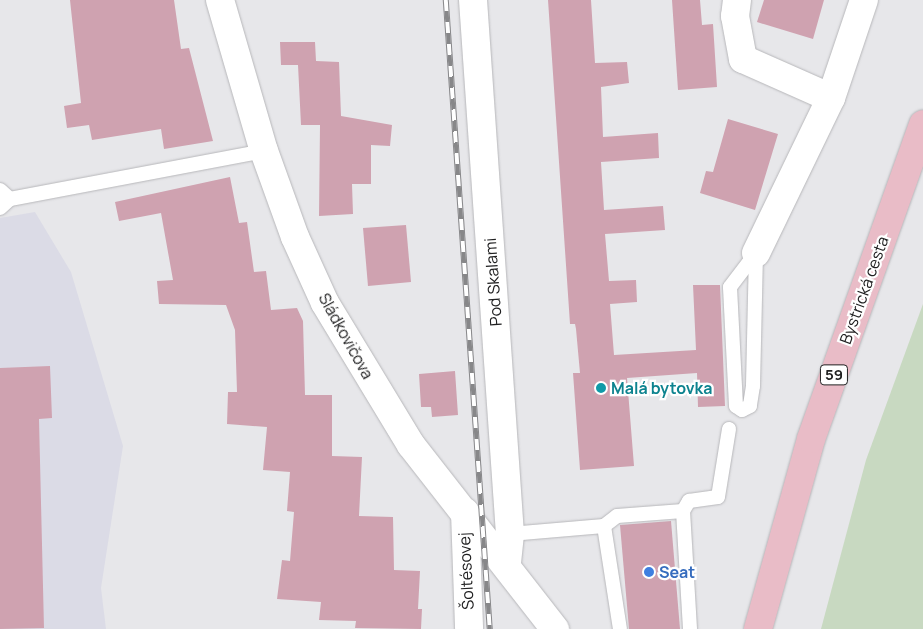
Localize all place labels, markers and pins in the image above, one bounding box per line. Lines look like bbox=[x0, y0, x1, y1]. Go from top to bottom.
place label: Malá bytovka bbox=[611, 378, 712, 398]
marker: Malá bytovka bbox=[595, 382, 607, 394]
place label: Seat bbox=[659, 562, 695, 582]
marker: Seat bbox=[643, 566, 655, 578]

